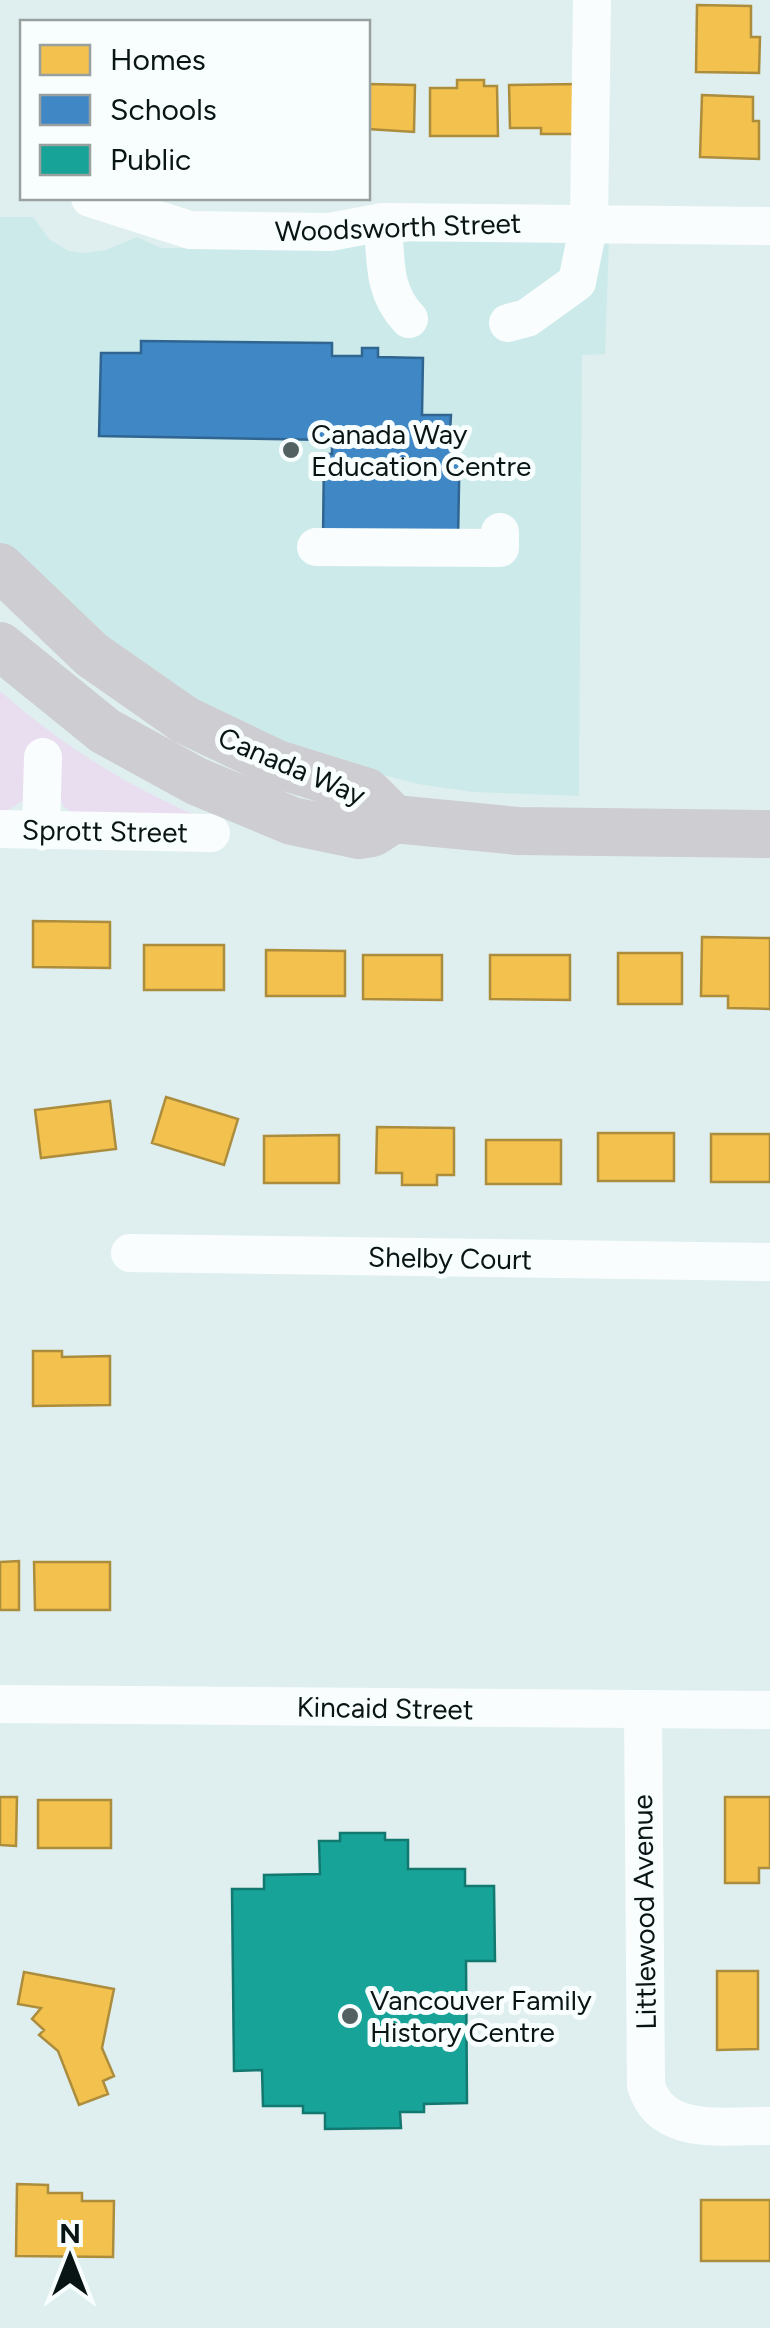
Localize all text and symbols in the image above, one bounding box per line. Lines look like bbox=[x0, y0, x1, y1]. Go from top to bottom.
legend bbox=[20, 20, 370, 200]
text: Homes bbox=[110, 41, 206, 78]
text: Schools bbox=[110, 91, 217, 128]
text: Public bbox=[110, 141, 191, 178]
street label: Woodsworth Street bbox=[274, 206, 522, 248]
place label: Canada Way Education Centre bbox=[311, 417, 531, 483]
marker: Canada Way Education Centre bbox=[280, 439, 302, 461]
street label: Canada Way bbox=[213, 720, 371, 812]
street label: Sprott Street bbox=[22, 813, 188, 849]
street label: Shelby Court bbox=[368, 1240, 532, 1276]
street label: Kincaid Street bbox=[296, 1689, 474, 1727]
street label: Littlewood Avenue bbox=[625, 1794, 663, 2030]
place label: Vancouver Family History Centre bbox=[370, 1983, 592, 2049]
marker: Vancouver Family History Centre bbox=[339, 2005, 361, 2027]
north arrow bbox=[20, 2208, 120, 2308]
text: N bbox=[59, 2216, 81, 2250]

